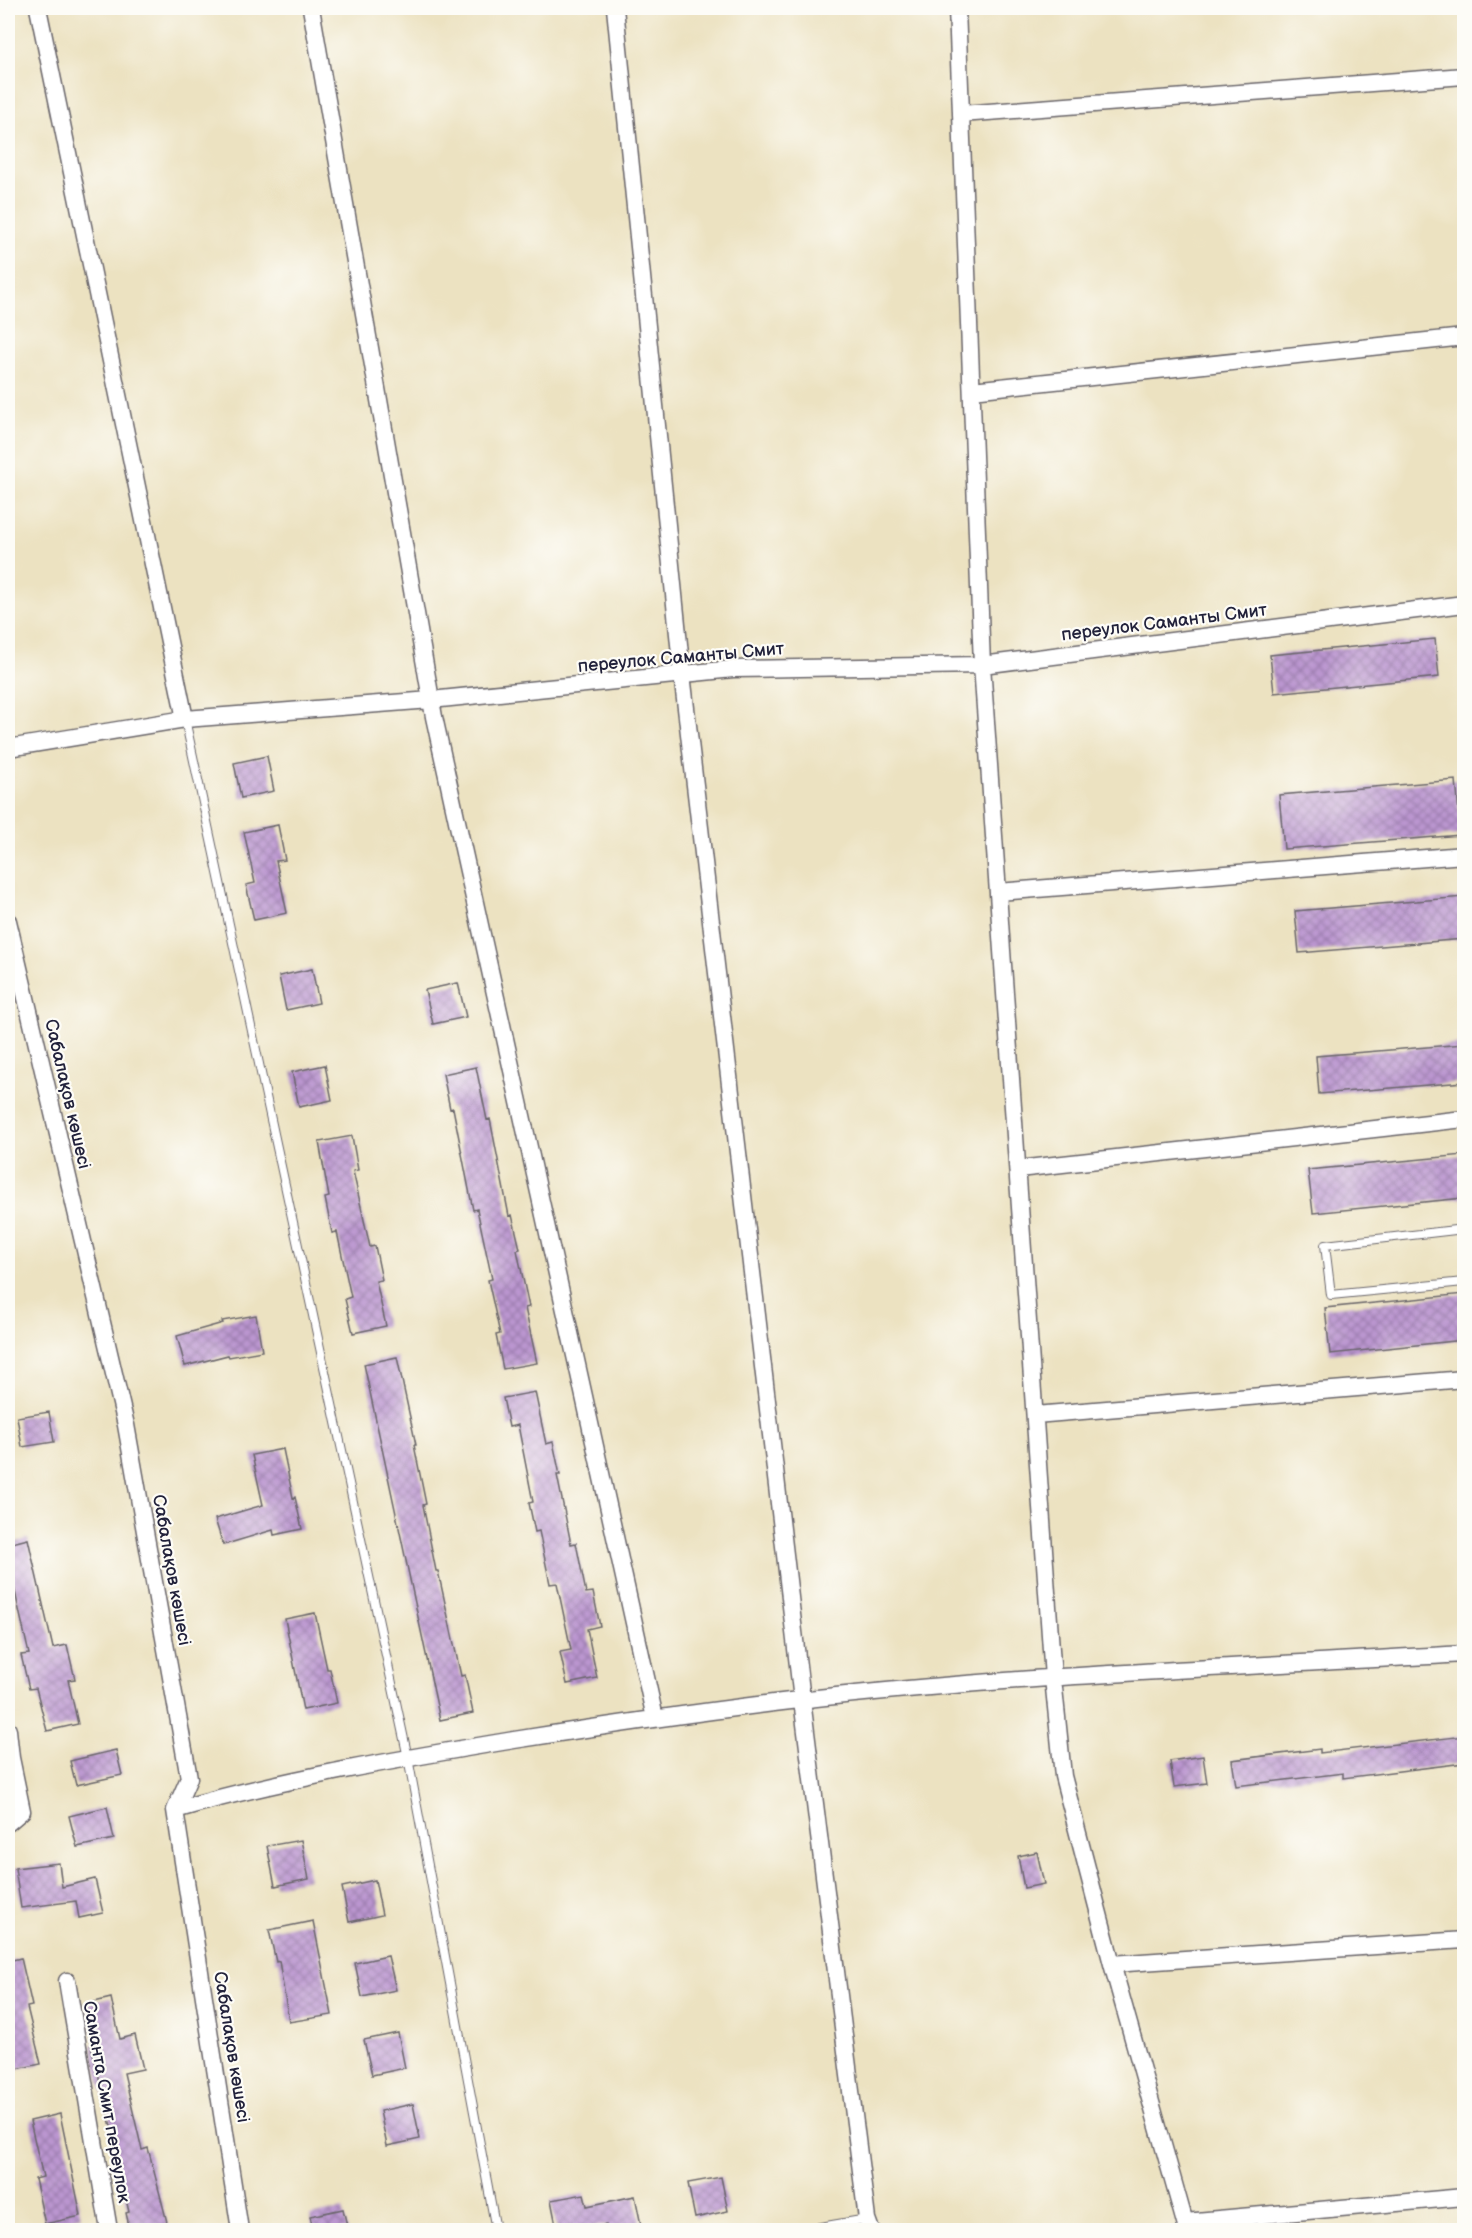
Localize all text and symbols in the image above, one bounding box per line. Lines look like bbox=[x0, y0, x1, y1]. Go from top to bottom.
street label: переулок Саманты Смит bbox=[1060, 599, 1269, 646]
street label: переулок Саманты Смит bbox=[577, 638, 786, 677]
street label: Сабалақов көшесі bbox=[40, 1017, 95, 1171]
street label: Сабалақов көшесі bbox=[148, 1493, 195, 1647]
street label: Сабалақов көшесі bbox=[209, 1970, 254, 2124]
street label: Саманта Смит переулок bbox=[78, 2000, 135, 2205]

